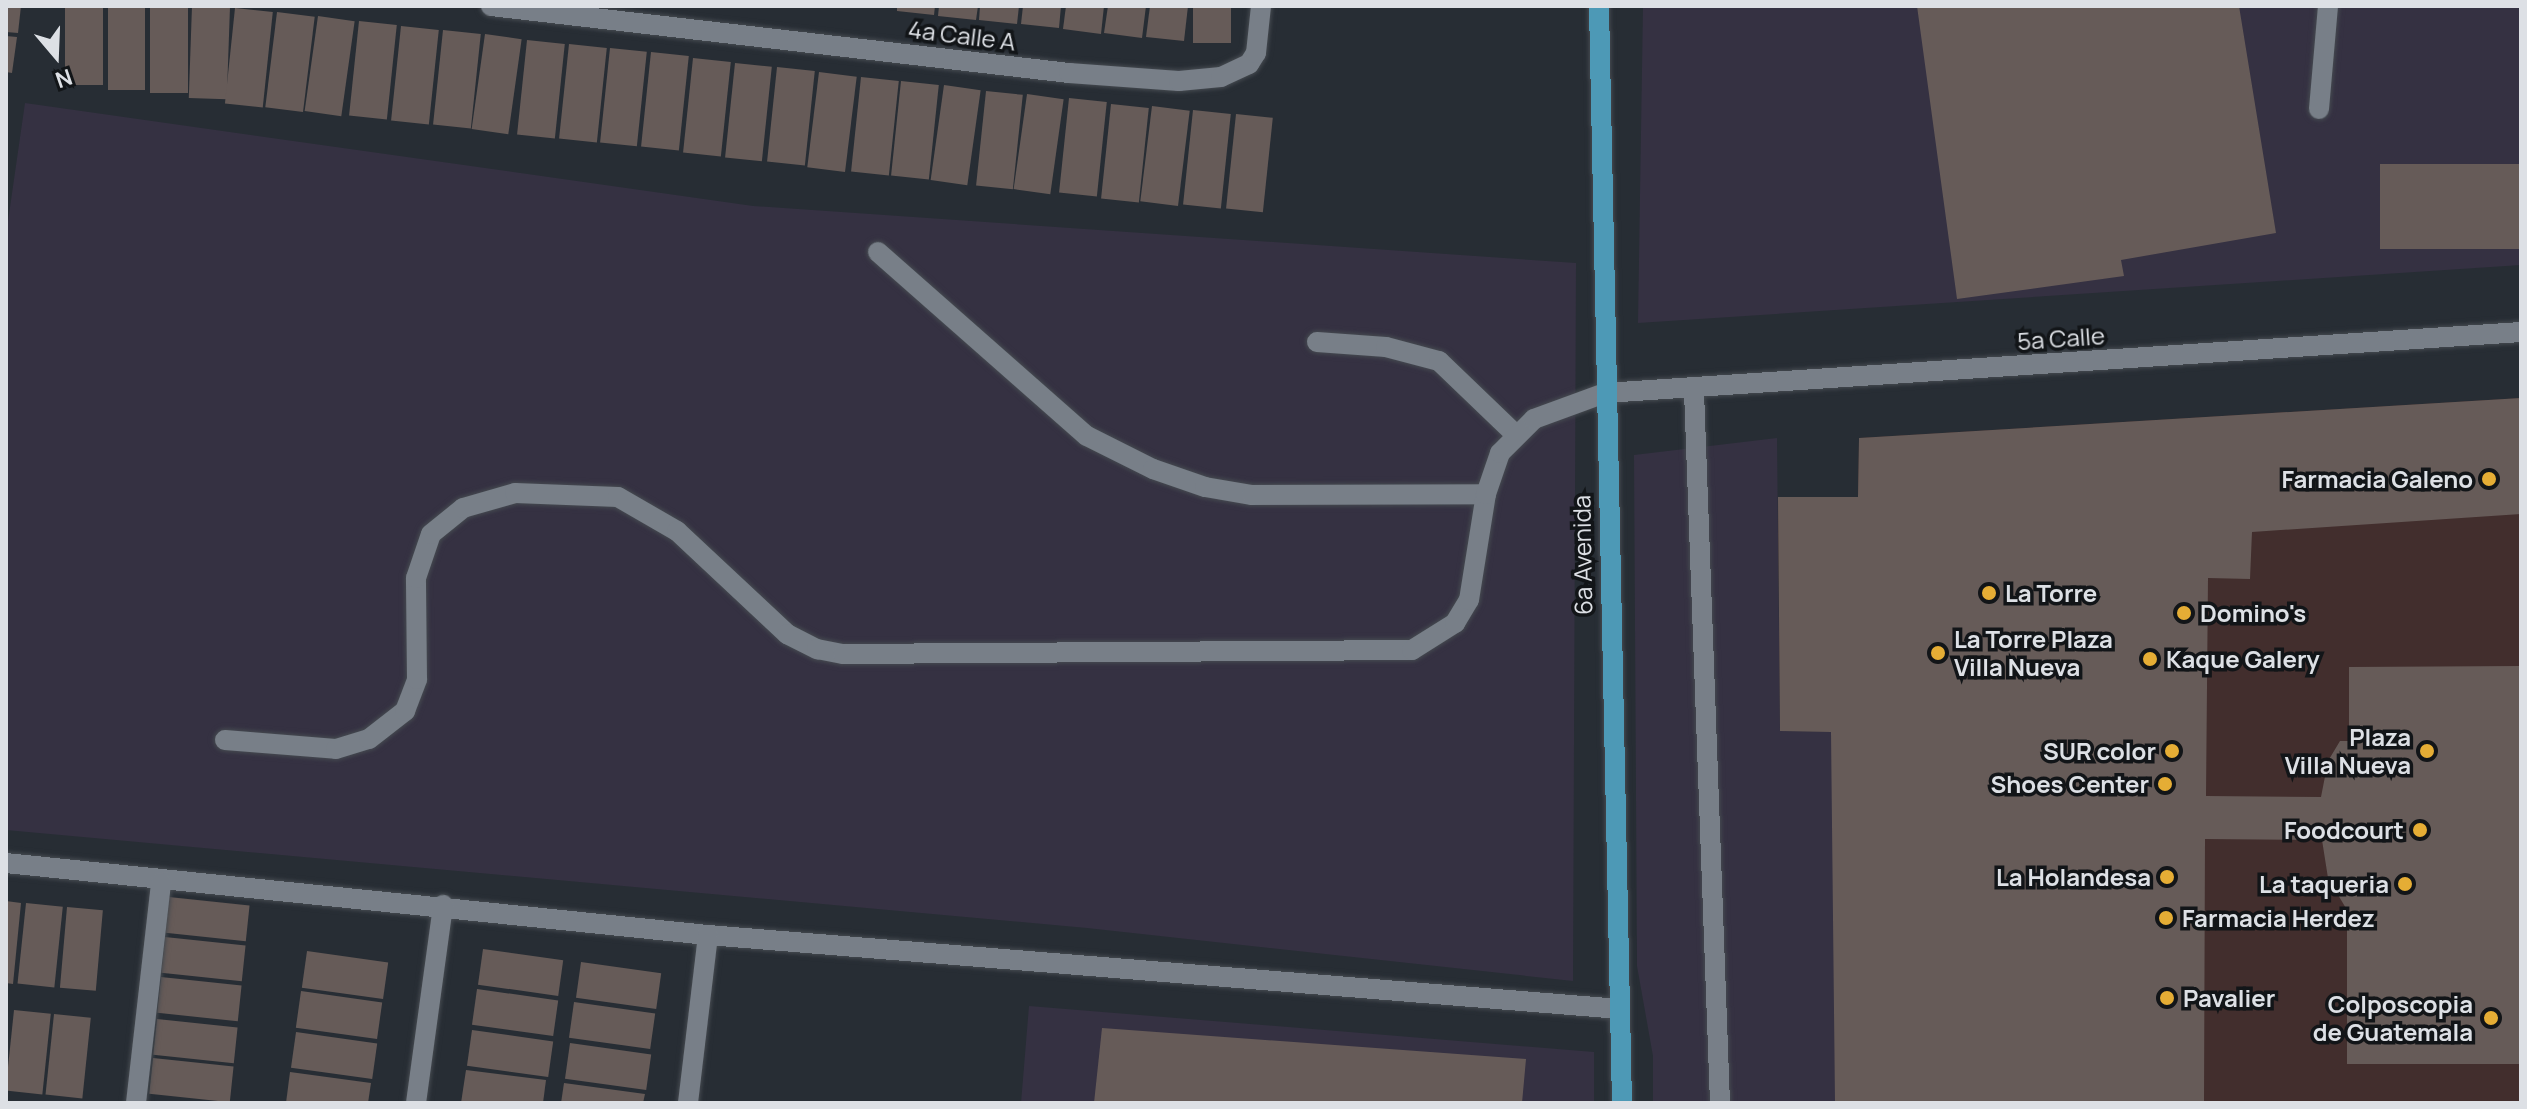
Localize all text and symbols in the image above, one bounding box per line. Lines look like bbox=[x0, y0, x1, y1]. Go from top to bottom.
street label: 4a Calle A bbox=[907, 14, 1017, 56]
north arrow bbox=[16, 16, 96, 96]
text: N bbox=[51, 62, 76, 95]
street label: 5a Calle bbox=[2016, 321, 2106, 355]
place label: Farmacia Galeno bbox=[2281, 465, 2473, 493]
marker: Farmacia Galeno bbox=[2480, 470, 2498, 488]
street label: 6a Avenida bbox=[1567, 495, 1597, 615]
place label: La Torre bbox=[2005, 579, 2097, 607]
marker: La Torre bbox=[1980, 584, 1998, 602]
place label: Domino's bbox=[2200, 599, 2306, 627]
marker: Domino's bbox=[2175, 604, 2193, 622]
place label: La Torre Plaza Villa Nueva bbox=[1954, 625, 2113, 681]
marker: La Torre Plaza Villa Nueva bbox=[1929, 644, 1947, 662]
place label: Kaque Galery bbox=[2166, 645, 2320, 673]
marker: Kaque Galery bbox=[2141, 650, 2159, 668]
place label: Plaza Villa Nueva bbox=[2285, 723, 2411, 779]
place label: SUR color bbox=[2043, 737, 2156, 765]
marker: SUR color bbox=[2163, 742, 2181, 760]
marker: Plaza Villa Nueva bbox=[2418, 742, 2436, 760]
place label: Shoes Center bbox=[1991, 770, 2149, 798]
marker: Shoes Center bbox=[2156, 775, 2174, 793]
place label: Foodcourt bbox=[2284, 816, 2404, 844]
marker: Foodcourt bbox=[2411, 821, 2429, 839]
place label: La Holandesa bbox=[1996, 863, 2151, 891]
marker: La Holandesa bbox=[2158, 868, 2176, 886]
place label: La taqueria bbox=[2259, 870, 2389, 898]
marker: La taqueria bbox=[2396, 875, 2414, 893]
place label: Farmacia Herdez bbox=[2182, 904, 2375, 932]
marker: Farmacia Herdez bbox=[2157, 909, 2175, 927]
place label: Pavalier bbox=[2183, 984, 2275, 1012]
marker: Pavalier bbox=[2158, 989, 2176, 1007]
place label: Colposcopia de Guatemala bbox=[2313, 990, 2473, 1046]
marker: Colposcopia de Guatemala bbox=[2480, 1007, 2502, 1029]

